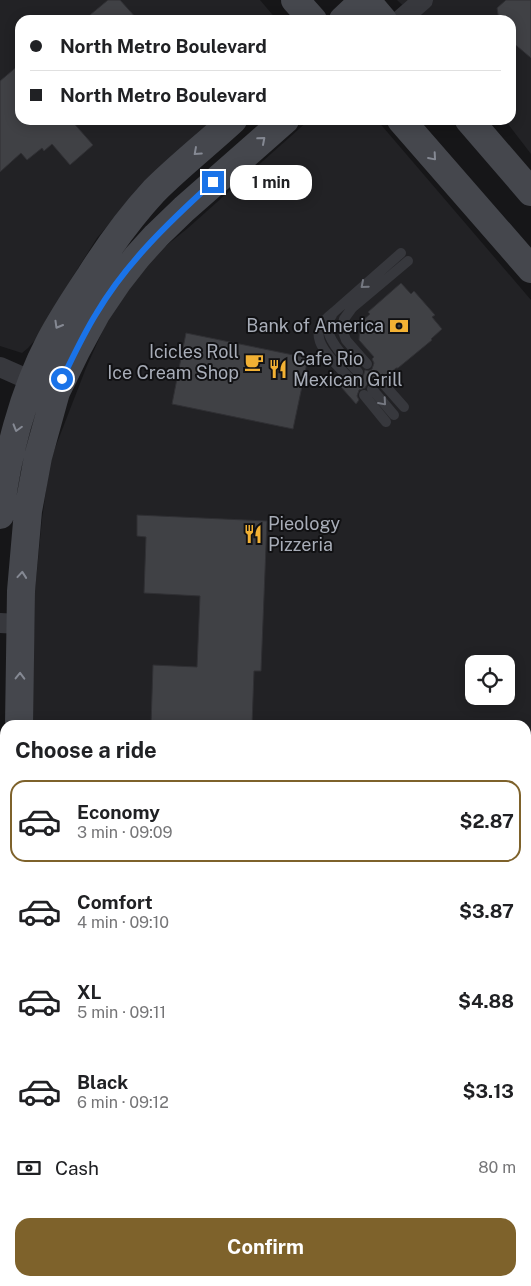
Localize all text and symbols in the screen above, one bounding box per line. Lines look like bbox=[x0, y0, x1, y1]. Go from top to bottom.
text: North Metro Boulevard bbox=[60, 35, 267, 57]
text: North Metro Boulevard bbox=[60, 84, 267, 106]
one-way arrow bbox=[256, 137, 265, 145]
one-way arrow bbox=[193, 147, 202, 156]
one-way arrow bbox=[427, 151, 436, 160]
callout: 1 min bbox=[230, 164, 313, 200]
route end bbox=[202, 171, 224, 193]
text: 1 min bbox=[252, 173, 290, 192]
one-way arrow bbox=[361, 279, 370, 288]
place label: Bank of America bbox=[246, 315, 384, 336]
bank icon: Bank of America bbox=[388, 315, 410, 337]
one-way arrow bbox=[55, 320, 65, 329]
place label: Icicles Roll Ice Cream Shop bbox=[107, 341, 239, 383]
place label: Cafe Rio Mexican Grill bbox=[293, 348, 403, 390]
cafe icon: Icicles Roll Ice Cream Shop bbox=[243, 351, 265, 373]
restaurant icon: Cafe Rio Mexican Grill bbox=[267, 358, 289, 380]
route start bbox=[51, 368, 73, 390]
one-way arrow bbox=[378, 396, 387, 405]
one-way arrow bbox=[12, 423, 22, 432]
place label: Pieology Pizzeria bbox=[268, 513, 341, 555]
restaurant icon: Pieology Pizzeria bbox=[242, 523, 264, 545]
one-way arrow bbox=[16, 571, 27, 579]
map controls bbox=[465, 655, 515, 705]
button: locate bbox=[465, 655, 515, 705]
one-way arrow bbox=[15, 672, 25, 680]
text: Choose a ride bbox=[15, 737, 157, 763]
icon: car bbox=[17, 799, 62, 844]
text: Economy bbox=[77, 801, 160, 823]
text: $2.87 bbox=[460, 810, 514, 832]
text: 3 min · 09:09 bbox=[77, 823, 172, 842]
icon: car bbox=[17, 889, 62, 934]
text: Comfort bbox=[77, 891, 153, 913]
text: $3.87 bbox=[459, 900, 514, 922]
text: 4 min · 09:10 bbox=[77, 913, 169, 932]
icon: car bbox=[17, 979, 62, 1024]
text: XL bbox=[77, 981, 102, 1003]
text: $4.88 bbox=[458, 990, 514, 1012]
text: 5 min · 09:11 bbox=[77, 1003, 166, 1022]
icon: car bbox=[17, 1069, 62, 1114]
text: Black bbox=[77, 1071, 128, 1093]
text: $3.13 bbox=[463, 1080, 514, 1102]
text: 6 min · 09:12 bbox=[77, 1093, 169, 1112]
icon: cash bbox=[15, 1154, 43, 1182]
text: Cash bbox=[55, 1157, 99, 1179]
text: 80 m bbox=[478, 1158, 516, 1177]
button: Confirm bbox=[15, 1218, 516, 1276]

